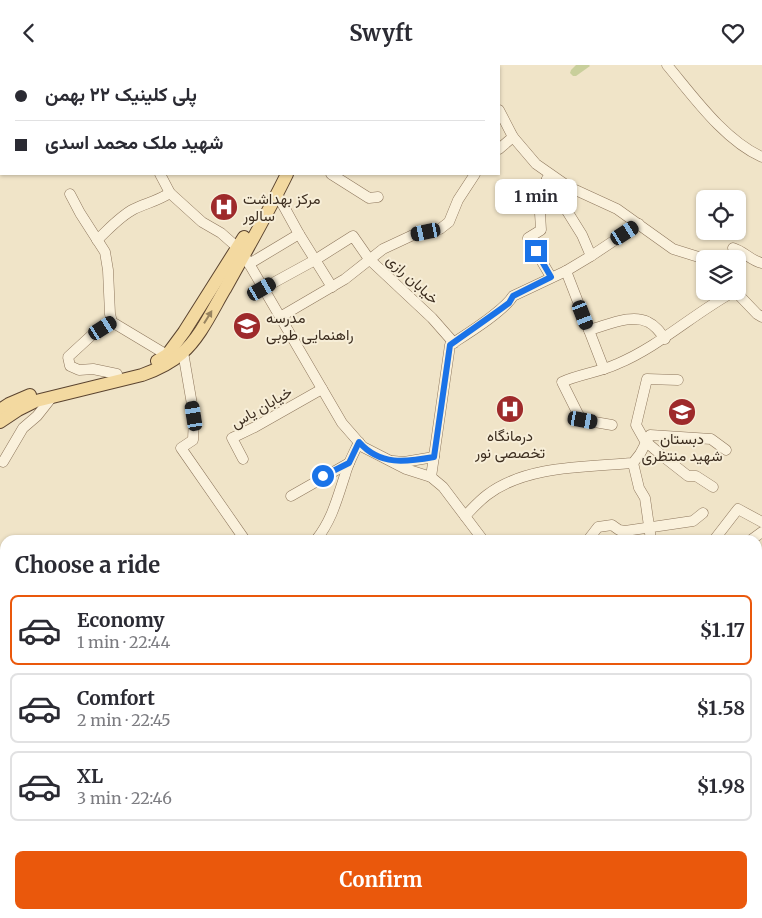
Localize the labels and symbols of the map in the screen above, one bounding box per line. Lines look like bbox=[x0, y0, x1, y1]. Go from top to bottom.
callout: 1 min bbox=[495, 179, 577, 213]
place label: مرکز بهداشت سالور bbox=[242, 189, 321, 225]
hospital icon: مرکز بهداشت سالور bbox=[209, 192, 239, 222]
car bbox=[608, 219, 641, 247]
car bbox=[409, 222, 442, 242]
route end bbox=[525, 240, 547, 262]
street label: خیابان رازی bbox=[382, 250, 443, 309]
car bbox=[245, 275, 278, 303]
car bbox=[570, 298, 595, 332]
place label: مدرسه راهنمایی طوبی bbox=[266, 308, 354, 345]
one-way arrow bbox=[203, 311, 212, 324]
school or university icon: مدرسه راهنمایی طوبی bbox=[232, 311, 262, 341]
car bbox=[86, 314, 119, 342]
street label: خیابان یاس bbox=[227, 382, 296, 433]
hospital icon: درمانگاه تخصصی نور bbox=[495, 394, 525, 424]
school or university icon: دبستان شهید منتظری bbox=[667, 397, 697, 427]
car bbox=[184, 400, 203, 432]
car bbox=[566, 410, 599, 430]
place label: درمانگاه تخصصی نور bbox=[474, 426, 545, 463]
place label: دبستان شهید منتظری bbox=[641, 429, 723, 466]
route start bbox=[312, 465, 334, 487]

